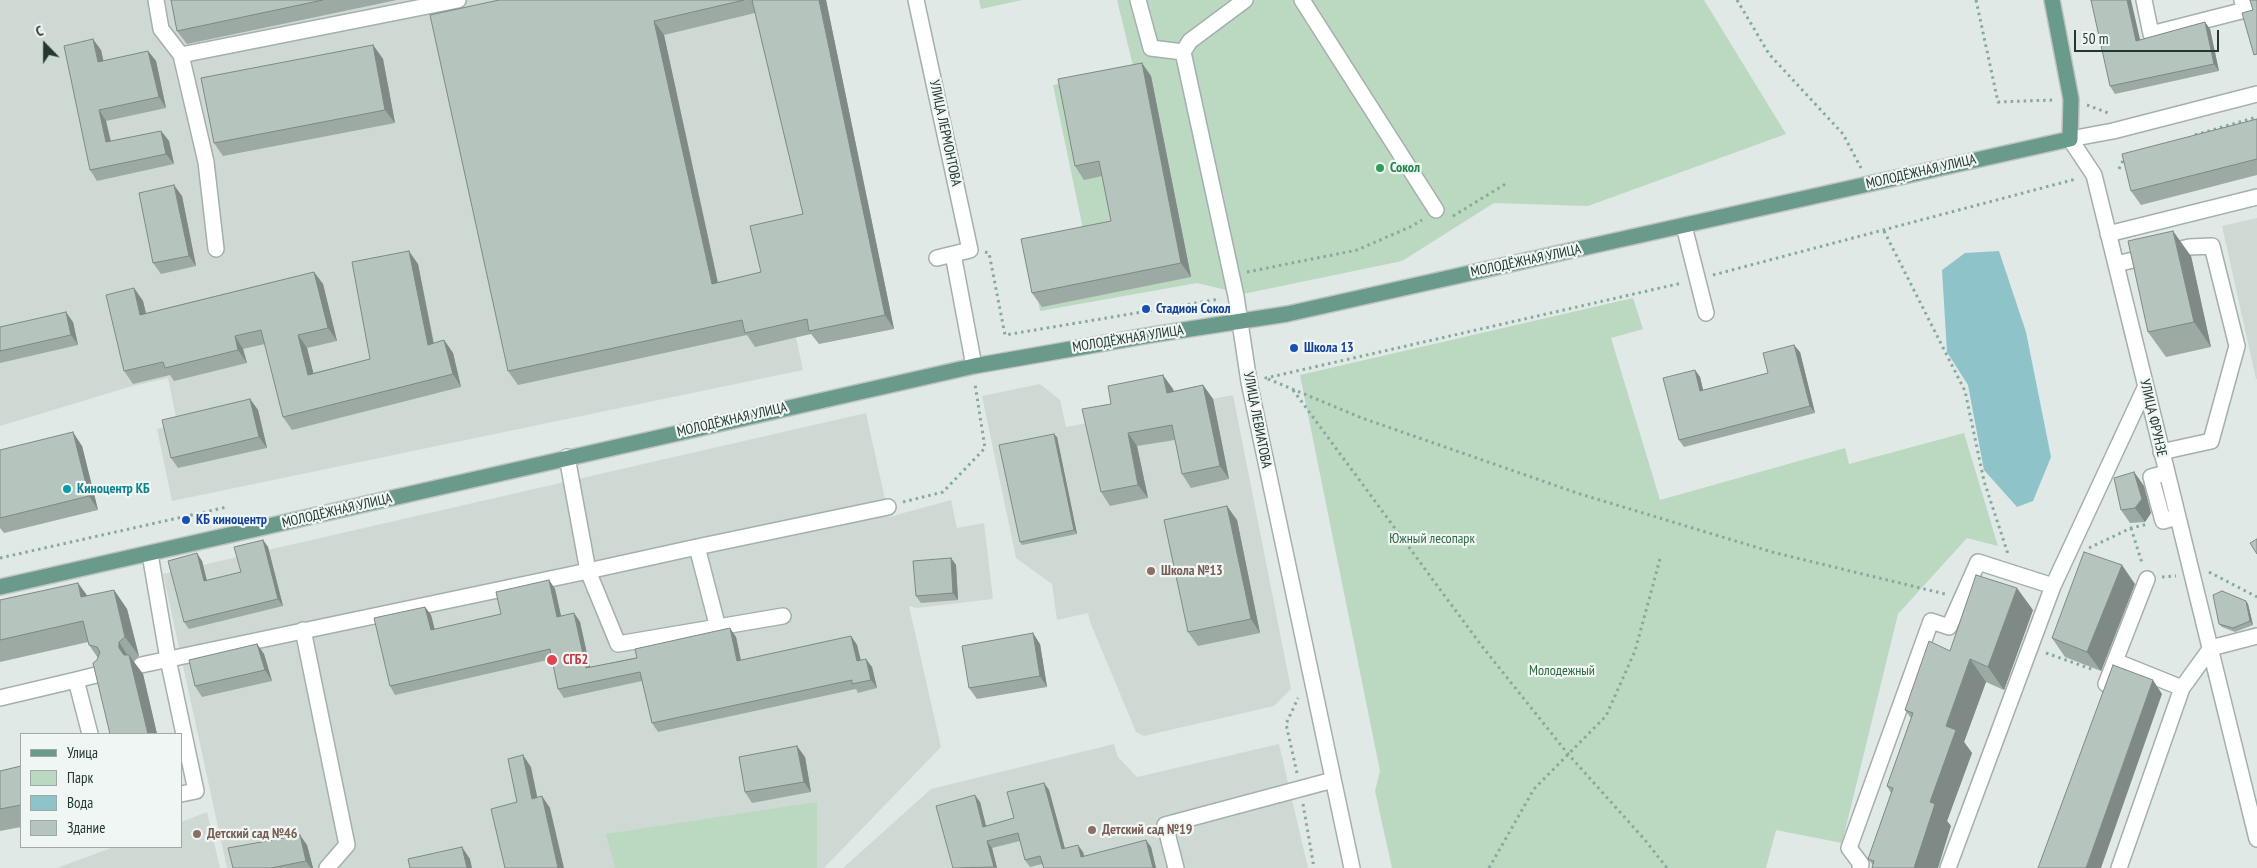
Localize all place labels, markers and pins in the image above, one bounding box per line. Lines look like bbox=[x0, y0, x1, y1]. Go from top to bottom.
place label: Сокол bbox=[1390, 160, 1420, 176]
marker: Сокол bbox=[1374, 162, 1386, 174]
place label: Стадион Сокол bbox=[1156, 301, 1231, 317]
marker: Стадион Сокол bbox=[1140, 303, 1152, 315]
place label: Школа 13 bbox=[1304, 340, 1354, 356]
marker: Школа 13 bbox=[1288, 342, 1300, 354]
place label: Киноцентр КБ bbox=[77, 481, 150, 497]
marker: Киноцентр КБ bbox=[61, 483, 73, 495]
place label: КБ киноцентр bbox=[196, 512, 267, 528]
marker: КБ киноцентр bbox=[180, 514, 192, 526]
place label: Школа №13 bbox=[1161, 563, 1223, 579]
marker: Школа №13 bbox=[1145, 565, 1157, 577]
place label: СГБ2 bbox=[563, 652, 588, 668]
marker: СГБ2 bbox=[545, 653, 559, 667]
place label: Детский сад №19 bbox=[1102, 822, 1192, 838]
marker: Детский сад №19 bbox=[1086, 824, 1098, 836]
place label: Детский сад №46 bbox=[207, 826, 297, 842]
marker: Детский сад №46 bbox=[191, 828, 203, 840]

